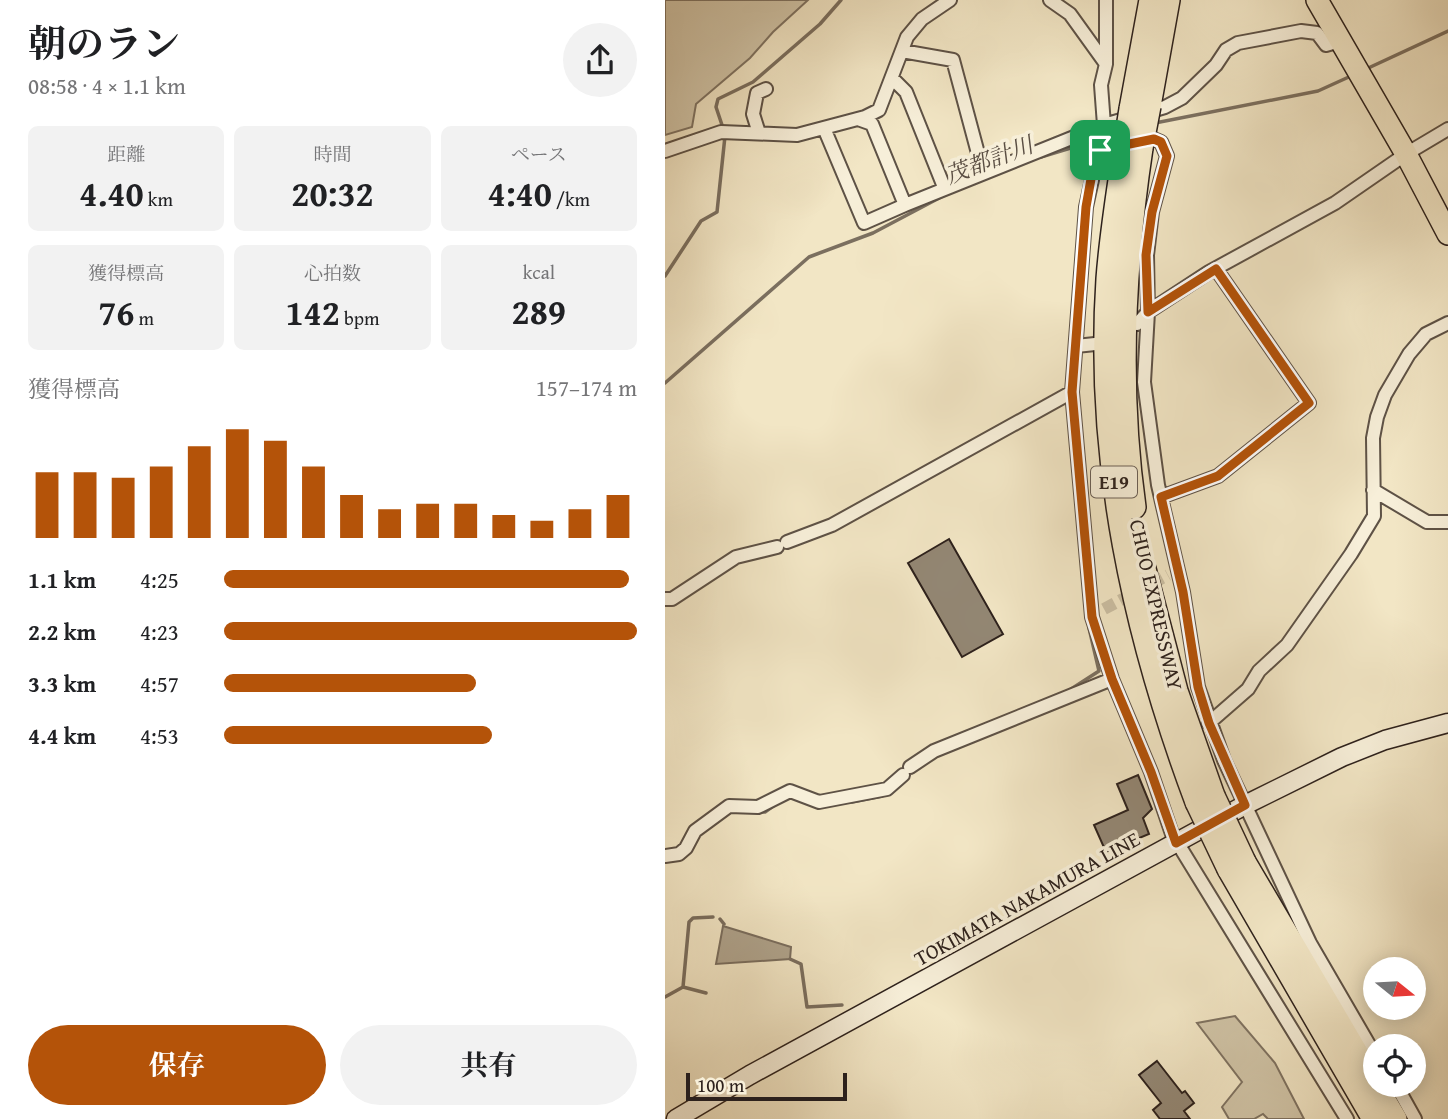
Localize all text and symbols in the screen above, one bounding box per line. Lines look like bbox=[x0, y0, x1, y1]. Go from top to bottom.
text: 朝のラン bbox=[28, 15, 180, 71]
button: share bbox=[563, 23, 637, 97]
text: 08:58 · 4 × 1.1 km bbox=[28, 69, 186, 102]
pin bbox=[1070, 120, 1130, 180]
water label: 茂都計川 bbox=[940, 127, 1040, 191]
icon: arrive bbox=[1081, 131, 1119, 169]
text: 距離 bbox=[107, 140, 145, 168]
text: 時間 bbox=[313, 140, 352, 168]
text: ペース bbox=[511, 140, 567, 168]
text: 4.40 bbox=[79, 168, 144, 219]
text: 20:32 bbox=[291, 168, 374, 219]
text: 4:40 bbox=[488, 168, 552, 219]
text: km bbox=[144, 185, 173, 213]
text: /km bbox=[552, 185, 590, 213]
text: kcal bbox=[523, 258, 555, 286]
text: 獲得標高 bbox=[88, 259, 164, 287]
text: 心拍数 bbox=[304, 259, 361, 287]
text: 289 bbox=[512, 286, 566, 337]
text: 76 bbox=[98, 287, 134, 338]
text: 142 bbox=[285, 287, 340, 338]
text: m bbox=[134, 304, 154, 332]
text: bpm bbox=[340, 304, 380, 332]
text: 157–174 m bbox=[536, 371, 637, 404]
text: 獲得標高 bbox=[28, 372, 120, 405]
road number: E19 bbox=[1091, 467, 1137, 498]
street label: CHUO EXPRESSWAY bbox=[1122, 516, 1191, 694]
text: 1.1 km bbox=[28, 563, 96, 596]
text: 4:25 bbox=[140, 563, 179, 596]
text: 2.2 km bbox=[28, 615, 96, 648]
text: 4:23 bbox=[140, 615, 179, 648]
text: 3.3 km bbox=[28, 667, 96, 700]
text: 4:57 bbox=[140, 667, 179, 700]
text: 4.4 km bbox=[28, 719, 96, 752]
text: 4:53 bbox=[140, 719, 179, 752]
street label: TOKIMATA NAKAMURA LINE bbox=[908, 823, 1145, 974]
north arrow bbox=[1363, 957, 1426, 1020]
map controls bbox=[1363, 957, 1426, 1097]
button: 保存 bbox=[28, 1025, 326, 1105]
button: 共有 bbox=[340, 1025, 637, 1105]
button: locate bbox=[1363, 1034, 1426, 1097]
scale bar bbox=[686, 1070, 847, 1102]
text: 100 m bbox=[697, 1071, 744, 1099]

